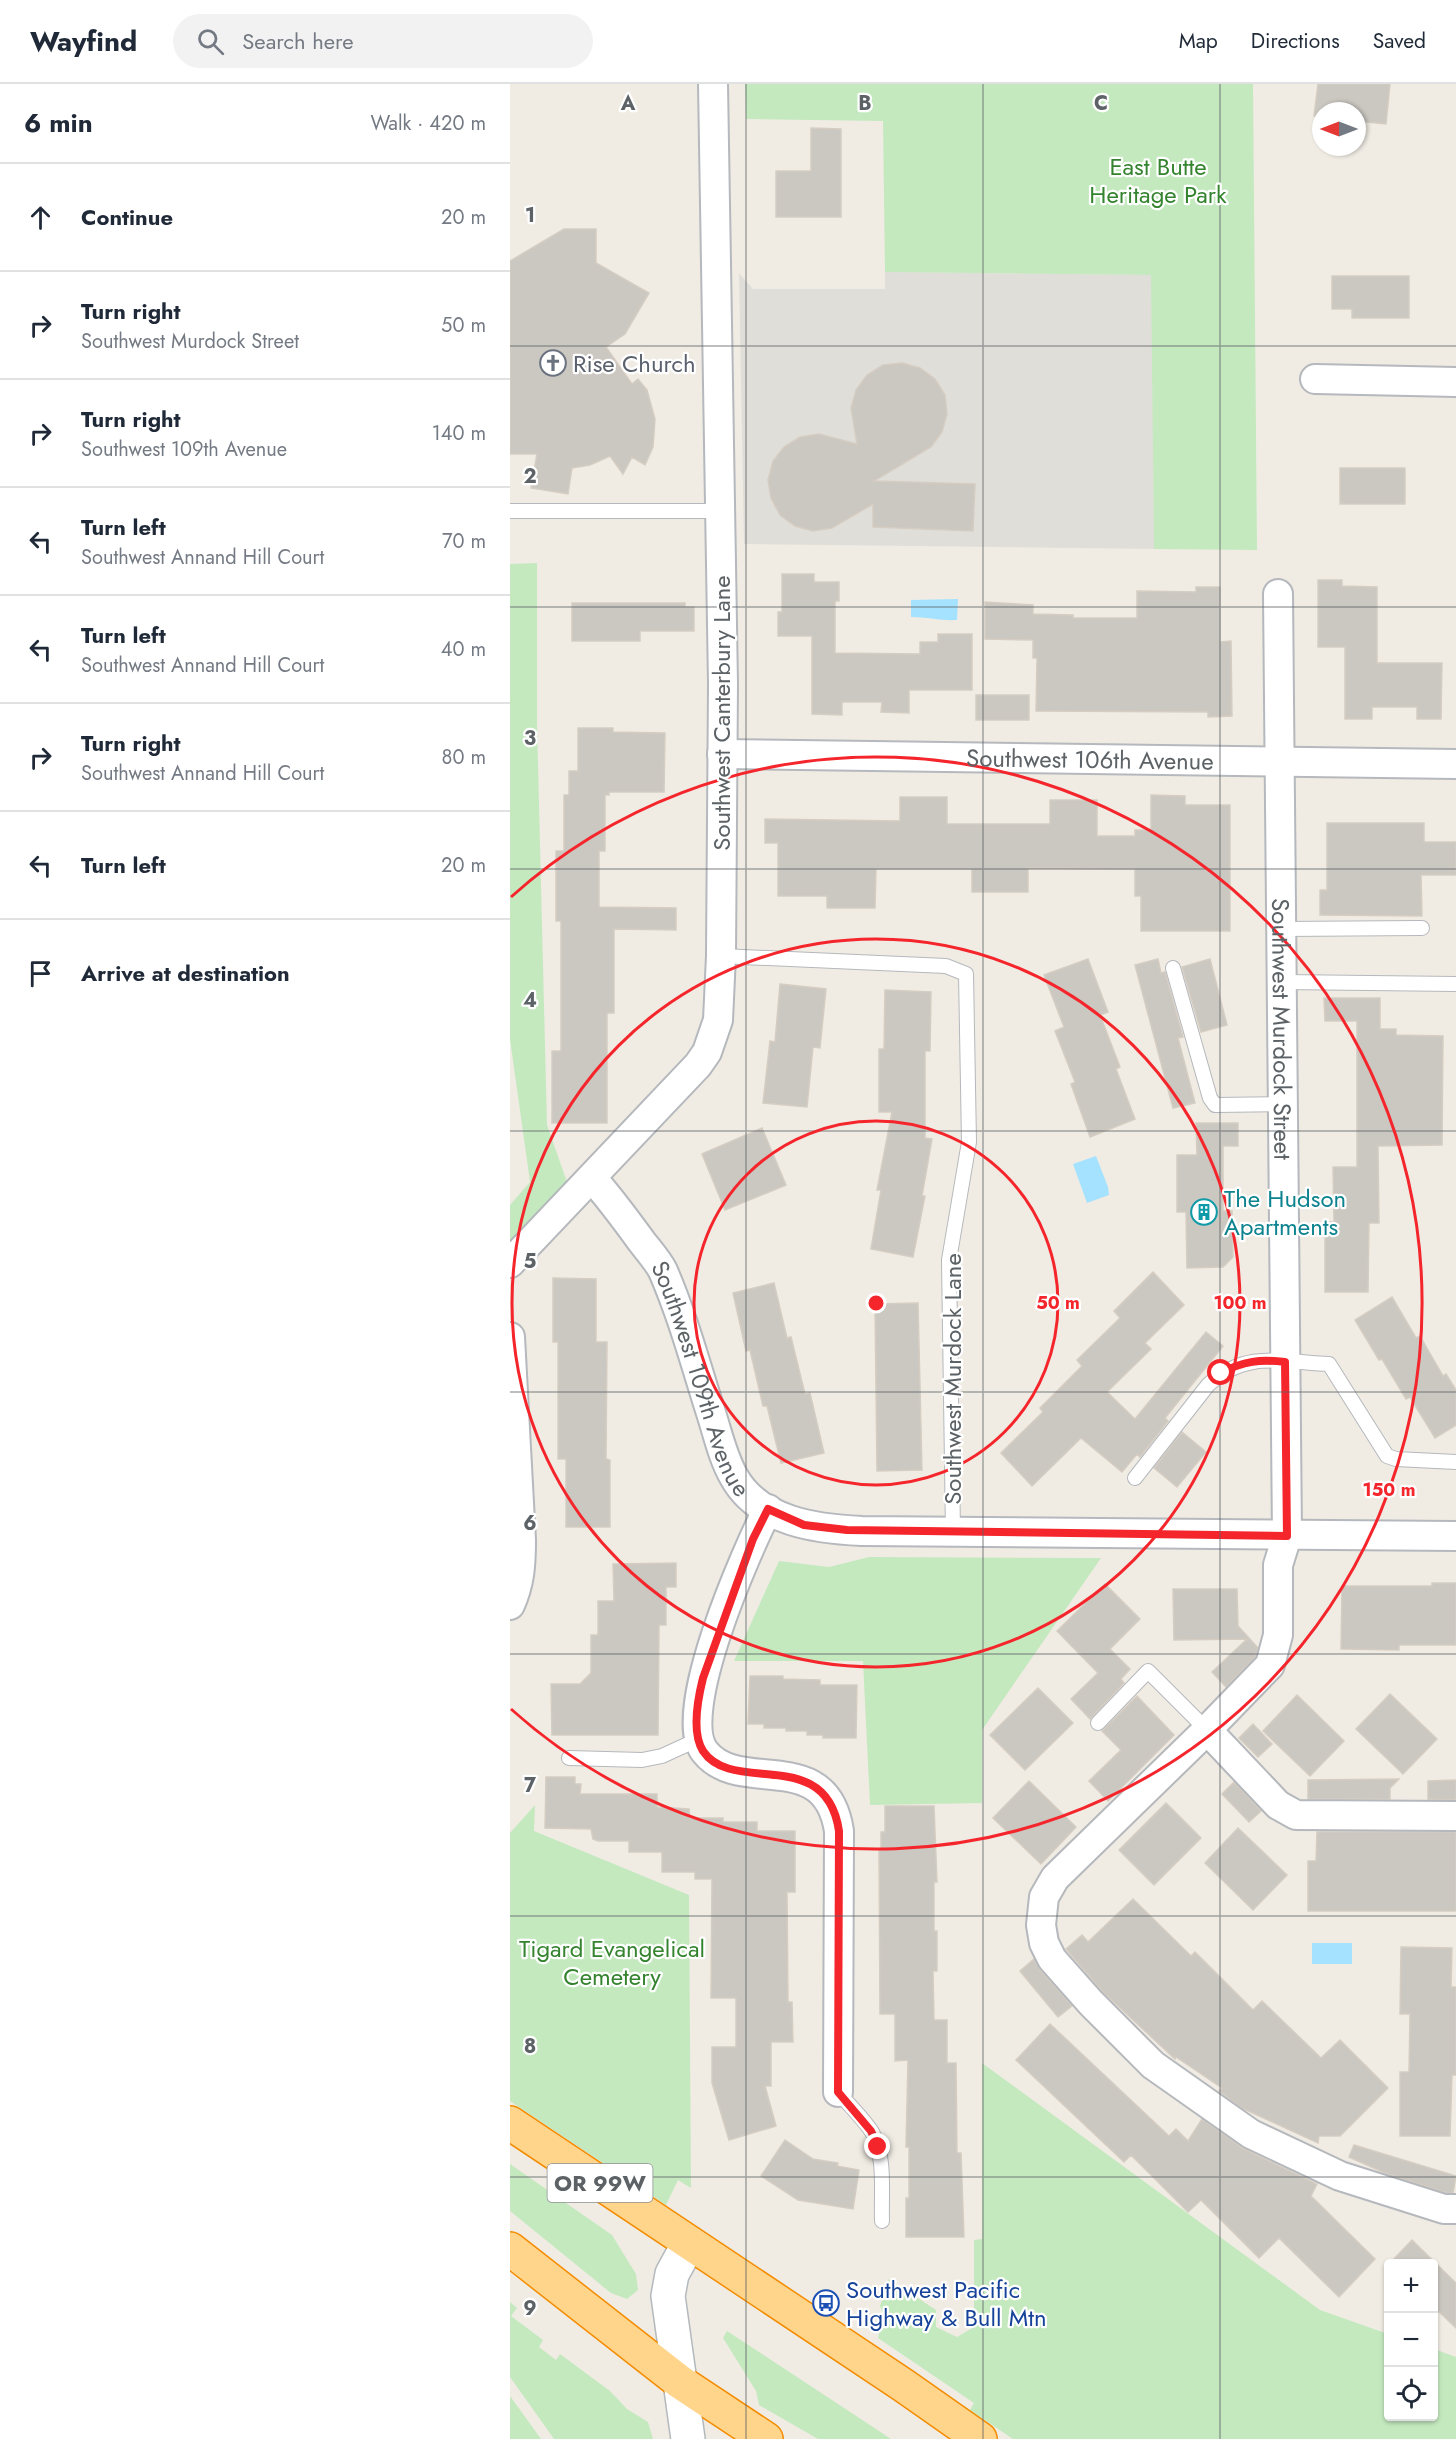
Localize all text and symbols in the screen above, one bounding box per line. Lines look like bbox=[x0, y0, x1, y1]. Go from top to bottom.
search box bbox=[173, 14, 593, 68]
text: Wayfind bbox=[30, 21, 137, 62]
icon: search bbox=[194, 25, 227, 58]
text: Search here bbox=[242, 25, 354, 57]
text: Map bbox=[1179, 26, 1218, 56]
text: Directions bbox=[1251, 26, 1340, 56]
text: Saved bbox=[1373, 26, 1426, 56]
text: A bbox=[620, 89, 636, 118]
text: B bbox=[858, 89, 872, 118]
text: C bbox=[1094, 89, 1108, 118]
north arrow bbox=[1312, 102, 1366, 156]
text: 6 min bbox=[24, 104, 93, 142]
text: Walk · 420 m bbox=[371, 109, 486, 138]
park label: East Butte Heritage Park bbox=[1089, 149, 1227, 212]
icon: ahead bbox=[24, 201, 57, 234]
text: Continue bbox=[81, 201, 173, 233]
text: 1 bbox=[525, 201, 535, 230]
text: 20 m bbox=[441, 203, 486, 232]
text: Turn right bbox=[81, 295, 181, 327]
icon: right bbox=[24, 309, 57, 342]
text: 50 m bbox=[441, 311, 486, 340]
text: Southwest Murdock Street bbox=[81, 327, 299, 356]
place label: Rise Church bbox=[573, 346, 696, 381]
church icon: Rise Church bbox=[538, 348, 568, 378]
text: Turn right bbox=[81, 403, 181, 435]
icon: right bbox=[24, 417, 57, 450]
text: 140 m bbox=[432, 419, 486, 448]
text: Southwest 109th Avenue bbox=[81, 435, 287, 464]
text: 2 bbox=[523, 462, 537, 491]
text: Turn left bbox=[81, 511, 166, 543]
icon: left bbox=[24, 525, 57, 558]
text: 70 m bbox=[442, 527, 486, 556]
text: Southwest Annand Hill Court bbox=[81, 543, 324, 572]
street label: Southwest Canterbury Lane bbox=[704, 575, 739, 851]
text: Turn left bbox=[81, 619, 166, 651]
icon: left bbox=[24, 633, 57, 666]
text: 40 m bbox=[441, 635, 486, 664]
text: Southwest Annand Hill Court bbox=[81, 651, 324, 680]
text: 3 bbox=[524, 724, 536, 753]
text: Turn right bbox=[81, 727, 181, 759]
street label: Southwest 106th Avenue bbox=[966, 740, 1214, 778]
icon: right bbox=[24, 741, 57, 774]
text: 80 m bbox=[441, 743, 486, 772]
text: Southwest Annand Hill Court bbox=[81, 759, 324, 788]
icon: left bbox=[24, 849, 57, 882]
text: Turn left bbox=[81, 849, 166, 881]
text: 20 m bbox=[441, 851, 486, 880]
street label: Southwest Murdock Street bbox=[1263, 898, 1301, 1160]
icon: arrive bbox=[24, 957, 57, 990]
text: Arrive at destination bbox=[81, 957, 290, 989]
text: 4 bbox=[523, 986, 537, 1015]
place label: The Hudson Apartments bbox=[1224, 1181, 1346, 1244]
building icon: The Hudson Apartments bbox=[1189, 1197, 1219, 1227]
text: 5 bbox=[524, 1247, 537, 1276]
street label: Southwest Murdock Lane bbox=[935, 1253, 970, 1505]
street label: Southwest 109th Avenue bbox=[643, 1254, 759, 1504]
text: 50 m bbox=[1036, 1290, 1080, 1316]
text: 100 m bbox=[1213, 1290, 1267, 1316]
centre of rings bbox=[866, 1293, 886, 1313]
route start bbox=[1207, 1359, 1233, 1385]
text: 150 m bbox=[1363, 1477, 1415, 1503]
text: 6 bbox=[523, 1509, 537, 1538]
text: 7 bbox=[524, 1771, 537, 1800]
park label: Tigard Evangelical Cemetery bbox=[519, 1931, 705, 1994]
text: 8 bbox=[524, 2032, 536, 2061]
route end bbox=[864, 2133, 890, 2159]
road number: OR 99W bbox=[548, 2164, 652, 2202]
map controls bbox=[1384, 2259, 1438, 2421]
button: + bbox=[1384, 2259, 1438, 2313]
place label: Southwest Pacific Highway & Bull Mtn bbox=[846, 2272, 1047, 2335]
bus stop icon: Southwest Pacific Highway & Bull Mtn bbox=[811, 2288, 841, 2318]
text: 9 bbox=[523, 2294, 537, 2323]
button: − bbox=[1384, 2313, 1438, 2367]
button: locate bbox=[1384, 2367, 1438, 2421]

